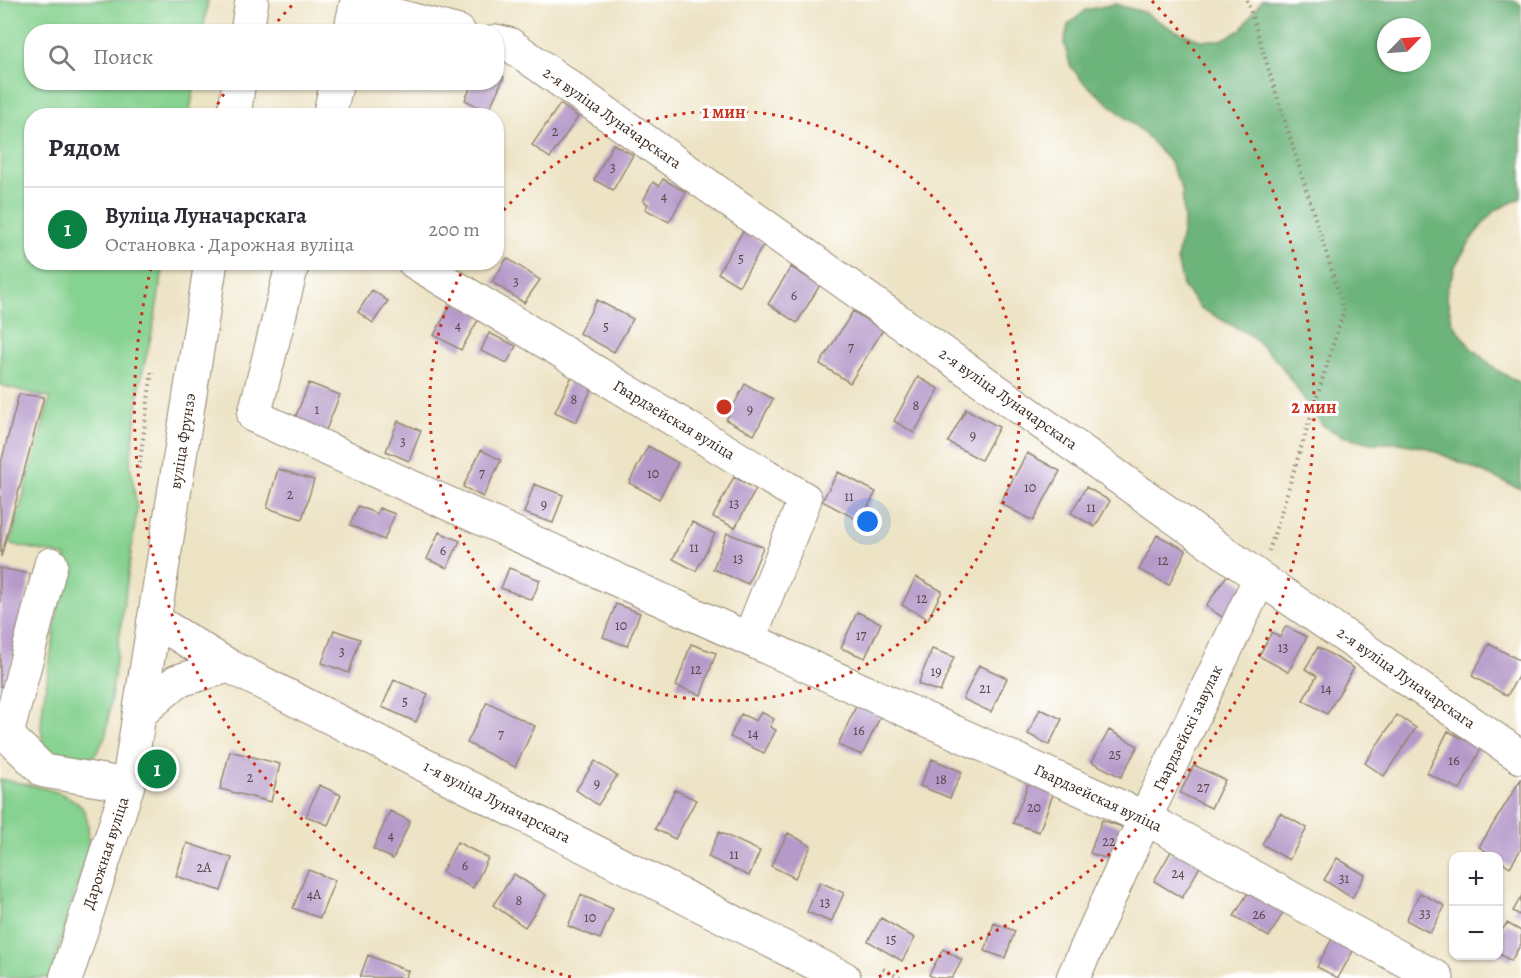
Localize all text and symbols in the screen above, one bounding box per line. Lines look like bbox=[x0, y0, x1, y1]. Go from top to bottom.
north arrow bbox=[1377, 18, 1431, 72]
search box bbox=[24, 24, 504, 90]
icon: search bbox=[45, 41, 78, 74]
text: Поиск bbox=[93, 42, 153, 72]
street label: 2-я вуліца Луначарскага bbox=[539, 63, 685, 173]
text: 1 мин bbox=[702, 100, 746, 124]
house number: 2 bbox=[552, 123, 558, 139]
text: Рядом bbox=[48, 130, 120, 165]
house number: 3 bbox=[610, 158, 616, 177]
house number: 4 bbox=[661, 187, 667, 206]
text: Вуліца Луначарскага bbox=[105, 201, 307, 231]
text: 1 bbox=[64, 216, 71, 243]
text: 200 m bbox=[429, 216, 480, 243]
text: Остановка · Дарожная вуліца bbox=[105, 231, 354, 258]
house number: 5 bbox=[738, 249, 744, 268]
house number: 3 bbox=[513, 272, 519, 291]
house number: 6 bbox=[791, 286, 797, 305]
house number: 4 bbox=[455, 316, 461, 335]
house number: 5 bbox=[603, 317, 609, 336]
house number: 7 bbox=[848, 338, 854, 357]
street label: 2-я вуліца Луначарскага bbox=[934, 343, 1082, 456]
street label: Гвардзейская вуліца bbox=[609, 375, 740, 465]
house number: 8 bbox=[571, 390, 578, 409]
street label: вуліца Фрунзэ bbox=[165, 391, 201, 491]
text: 2 мин bbox=[1291, 395, 1337, 419]
house number: 8 bbox=[913, 396, 920, 415]
centre of rings bbox=[714, 397, 734, 417]
house number: 1 bbox=[315, 400, 320, 419]
house number: 9 bbox=[747, 400, 753, 419]
house number: 9 bbox=[970, 426, 976, 445]
house number: 3 bbox=[400, 432, 406, 451]
house number: 7 bbox=[479, 464, 485, 483]
house number: 10 bbox=[647, 464, 659, 483]
house number: 10 bbox=[1024, 478, 1036, 497]
house number: 2 bbox=[287, 485, 294, 504]
house number: 11 bbox=[844, 487, 854, 506]
house number: 13 bbox=[729, 494, 739, 513]
house number: 9 bbox=[541, 495, 547, 514]
house number: 11 bbox=[1086, 498, 1096, 517]
your location bbox=[853, 507, 882, 536]
house number: 11 bbox=[689, 538, 699, 557]
house number: 6 bbox=[440, 541, 446, 560]
house number: 13 bbox=[733, 549, 743, 568]
house number: 12 bbox=[1157, 551, 1169, 570]
house number: 12 bbox=[916, 589, 928, 608]
house number: 10 bbox=[615, 616, 627, 635]
street label: 2-я вуліца Луначарскага bbox=[1332, 622, 1480, 735]
house number: 17 bbox=[856, 626, 866, 645]
house number: 13 bbox=[1278, 638, 1288, 657]
house number: 3 bbox=[339, 642, 345, 661]
house number: 12 bbox=[690, 660, 702, 679]
street label: Гвардзейскі завулак bbox=[1148, 661, 1228, 795]
house number: 19 bbox=[930, 662, 942, 681]
house number: 21 bbox=[979, 679, 991, 698]
house number: 14 bbox=[1320, 679, 1332, 698]
house number: 5 bbox=[402, 692, 408, 711]
house number: 16 bbox=[853, 721, 865, 740]
house number: 14 bbox=[747, 724, 759, 743]
house number: 7 bbox=[498, 725, 504, 744]
house number: 25 bbox=[1109, 745, 1121, 764]
pin: 1 bbox=[138, 746, 176, 792]
house number: 16 bbox=[1448, 751, 1460, 770]
street label: 1-я вуліца Луначарскага bbox=[420, 755, 575, 849]
street label: Гвардзейская вуліца bbox=[1030, 759, 1166, 838]
house number: 2 bbox=[247, 768, 254, 787]
house number: 18 bbox=[935, 770, 947, 789]
house number: 9 bbox=[594, 774, 600, 793]
house number: 27 bbox=[1197, 778, 1209, 797]
street label: Дарожная вуліца bbox=[77, 793, 135, 912]
house number: 20 bbox=[1027, 798, 1041, 817]
house number: 4 bbox=[388, 826, 394, 845]
house number: 22 bbox=[1102, 832, 1116, 851]
house number: 11 bbox=[729, 845, 739, 864]
map controls bbox=[1449, 852, 1503, 960]
button: + bbox=[1449, 852, 1503, 906]
house number: 6 bbox=[462, 856, 468, 875]
house number: 2А bbox=[197, 858, 212, 877]
house number: 24 bbox=[1172, 864, 1185, 883]
house number: 31 bbox=[1339, 869, 1350, 888]
house number: 4А bbox=[307, 885, 322, 904]
house number: 8 bbox=[516, 891, 523, 910]
house number: 13 bbox=[820, 893, 830, 912]
house number: 33 bbox=[1419, 904, 1431, 923]
house number: 26 bbox=[1252, 905, 1266, 924]
button: − bbox=[1449, 906, 1503, 960]
house number: 10 bbox=[584, 908, 596, 927]
house number: 15 bbox=[886, 930, 896, 949]

